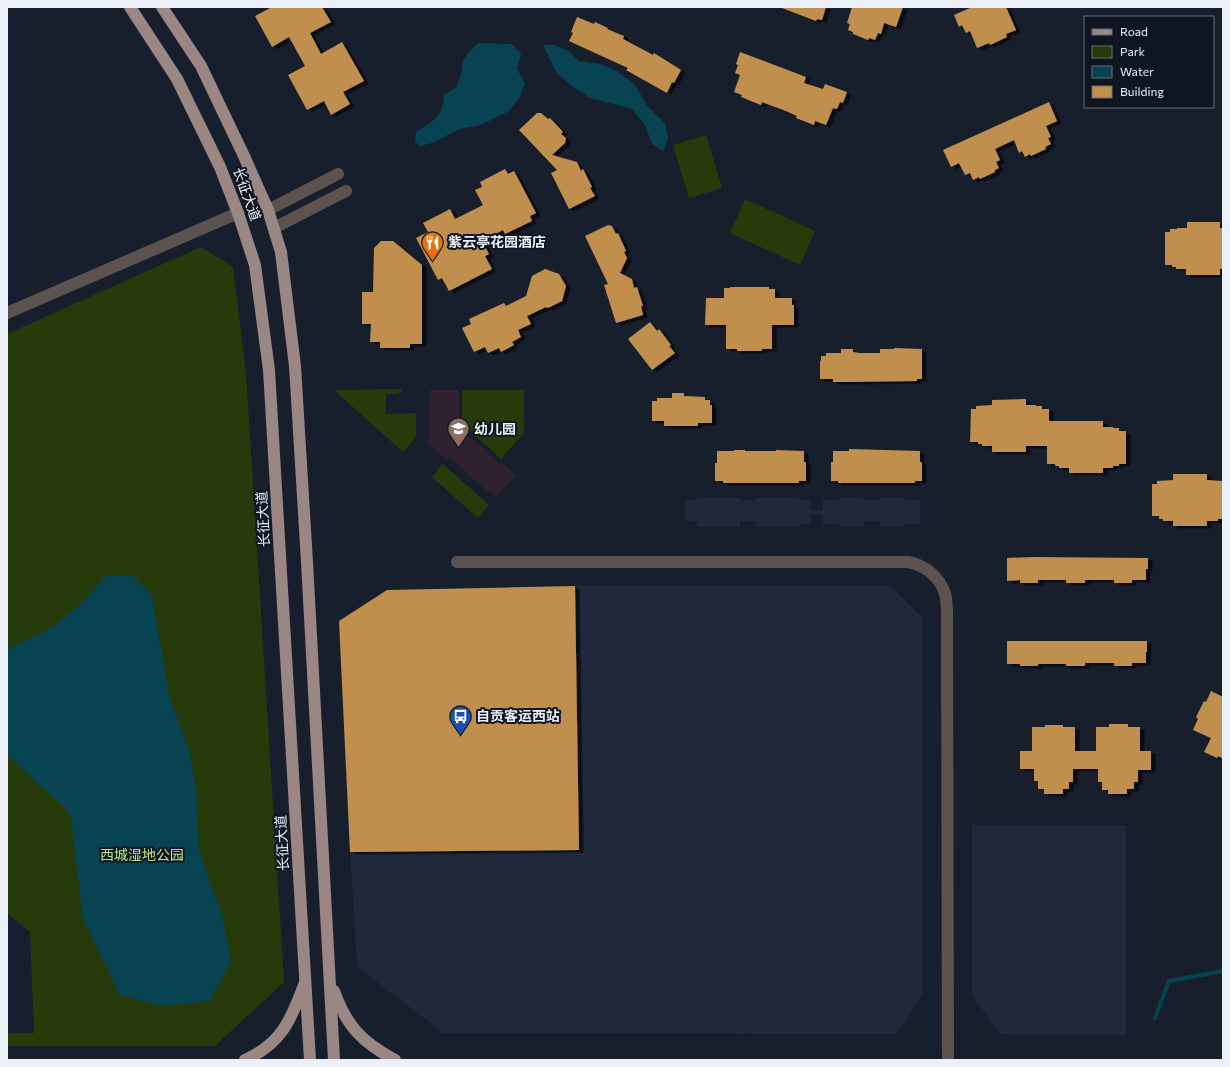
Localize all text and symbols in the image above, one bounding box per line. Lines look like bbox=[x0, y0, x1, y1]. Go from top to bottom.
legend bbox=[1084, 16, 1214, 108]
text: Road bbox=[1120, 24, 1148, 38]
text: Park bbox=[1120, 44, 1146, 58]
text: Water bbox=[1120, 64, 1154, 78]
text: Building bbox=[1120, 84, 1164, 98]
street label: 长征大道 bbox=[230, 165, 265, 223]
restaurant icon: 紫云亭花园酒店 bbox=[420, 229, 446, 262]
place label: 紫云亭花园酒店 bbox=[448, 233, 546, 250]
school or university icon: 幼儿园 bbox=[446, 416, 472, 449]
place label: 幼儿园 bbox=[474, 420, 516, 437]
street label: 长征大道 bbox=[253, 491, 272, 547]
bus stop icon: 自贡客运西站 bbox=[448, 703, 474, 736]
place label: 自贡客运西站 bbox=[476, 707, 560, 724]
street label: 长征大道 bbox=[272, 815, 291, 871]
park label: 西城湿地公园 bbox=[100, 846, 184, 863]

